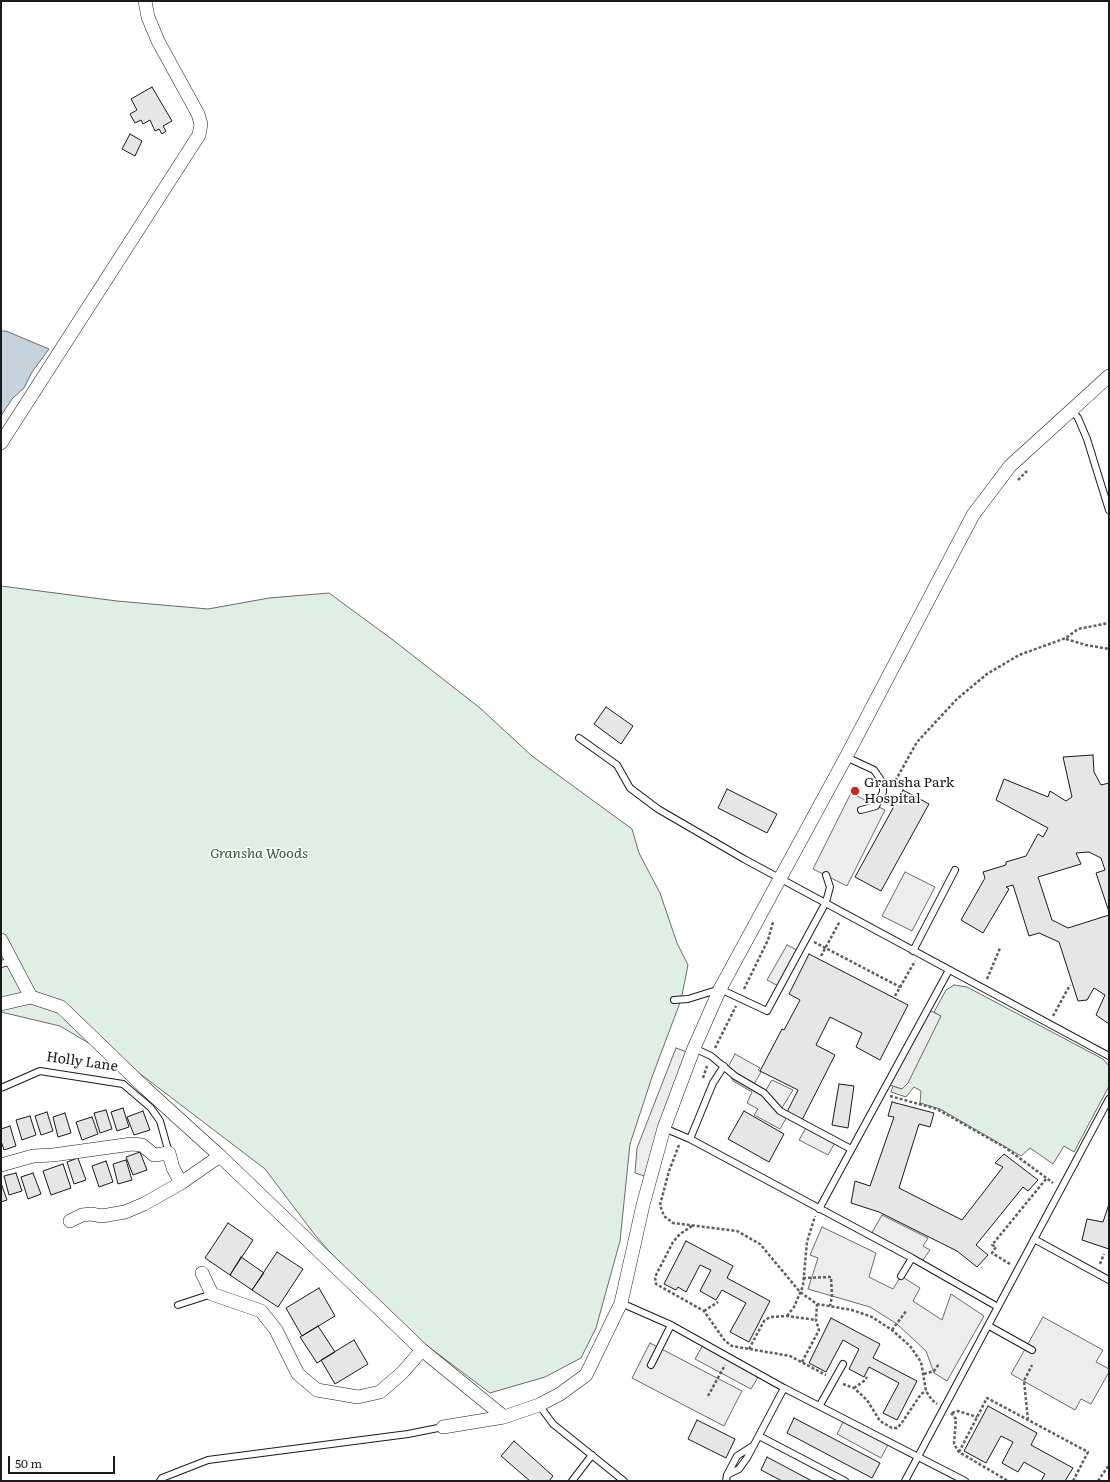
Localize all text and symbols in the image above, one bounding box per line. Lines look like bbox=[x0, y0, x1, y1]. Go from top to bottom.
place label: Gransha Park Hospital bbox=[864, 775, 954, 808]
marker: Gransha Park Hospital bbox=[849, 785, 861, 797]
park label: Gransha Woods bbox=[210, 846, 308, 862]
street label: Holly Lane bbox=[45, 1049, 119, 1075]
scale bar bbox=[10, 1448, 117, 1474]
text: 50 m bbox=[15, 1454, 42, 1472]

